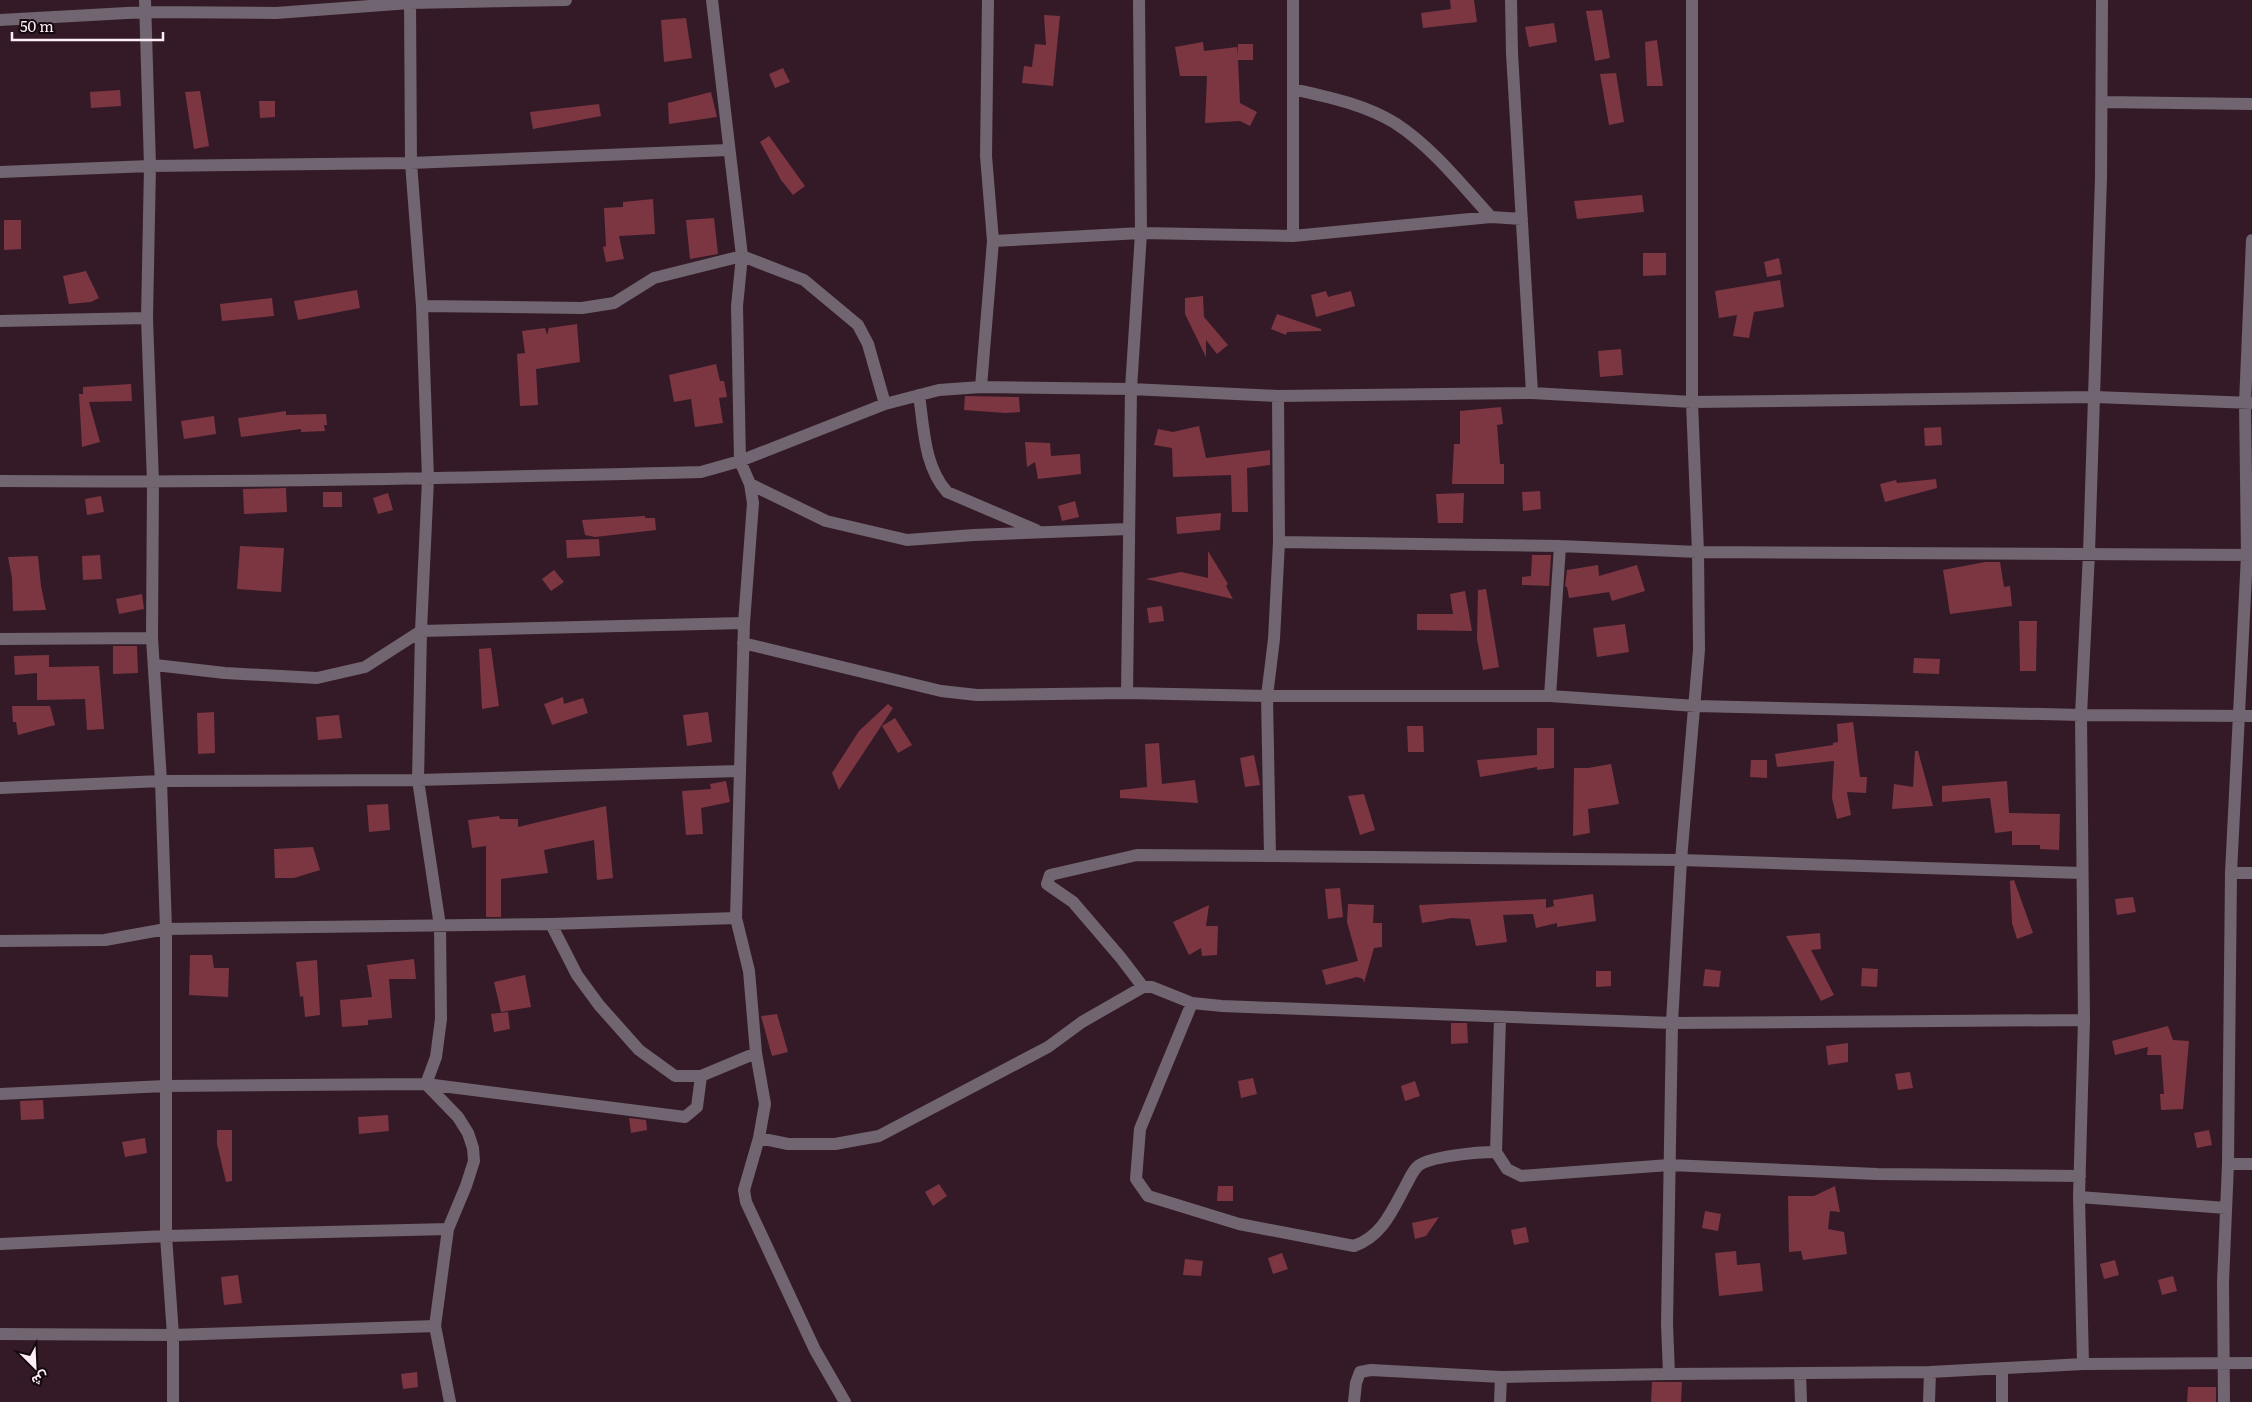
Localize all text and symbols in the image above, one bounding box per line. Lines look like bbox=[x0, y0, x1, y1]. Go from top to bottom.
scale bar bbox=[12, 10, 164, 42]
text: 50 m bbox=[20, 14, 54, 37]
north arrow bbox=[10, 1342, 60, 1392]
text: ش bbox=[29, 1367, 52, 1392]

